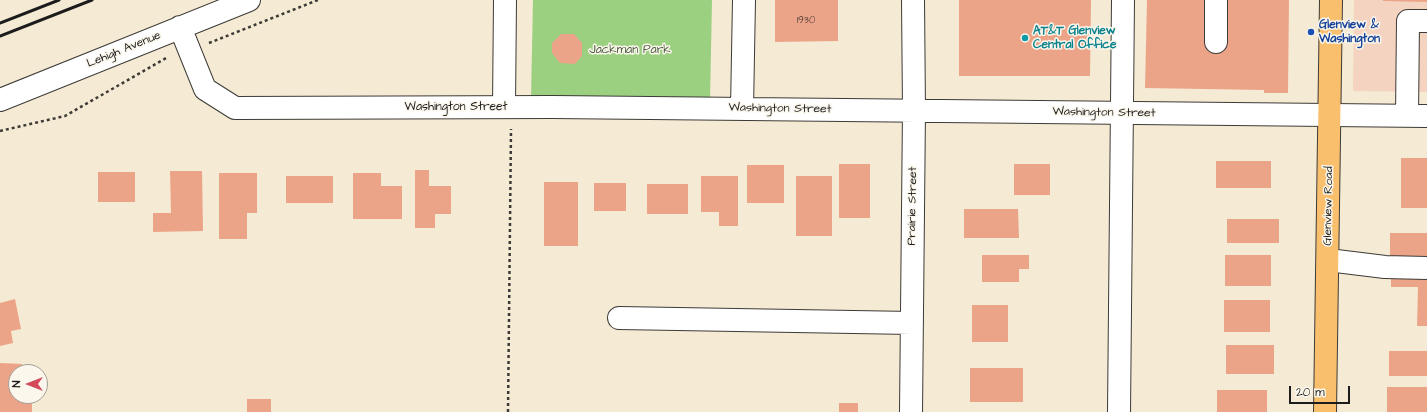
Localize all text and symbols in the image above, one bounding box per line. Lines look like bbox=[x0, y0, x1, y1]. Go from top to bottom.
house number: 1930 bbox=[797, 15, 815, 27]
place label: Glenview & Washington bbox=[1319, 18, 1380, 46]
place label: AT&T Glenview Central Office bbox=[1033, 24, 1116, 52]
marker: Glenview & Washington bbox=[1306, 27, 1316, 37]
street label: Lehigh Avenue bbox=[85, 29, 163, 71]
marker: AT&T Glenview Central Office bbox=[1020, 33, 1030, 43]
park label: Jackman Park bbox=[589, 43, 671, 57]
street label: Washington Street bbox=[405, 100, 507, 114]
street label: Washington Street bbox=[728, 101, 832, 117]
street label: Washington Street bbox=[1052, 105, 1156, 121]
street label: Prairie Street bbox=[905, 166, 921, 246]
street label: Glenview Road bbox=[1321, 166, 1337, 246]
north arrow bbox=[8, 364, 48, 404]
scale bar bbox=[1291, 378, 1352, 404]
text: N bbox=[9, 381, 24, 387]
text: 20 m bbox=[1296, 384, 1325, 401]

